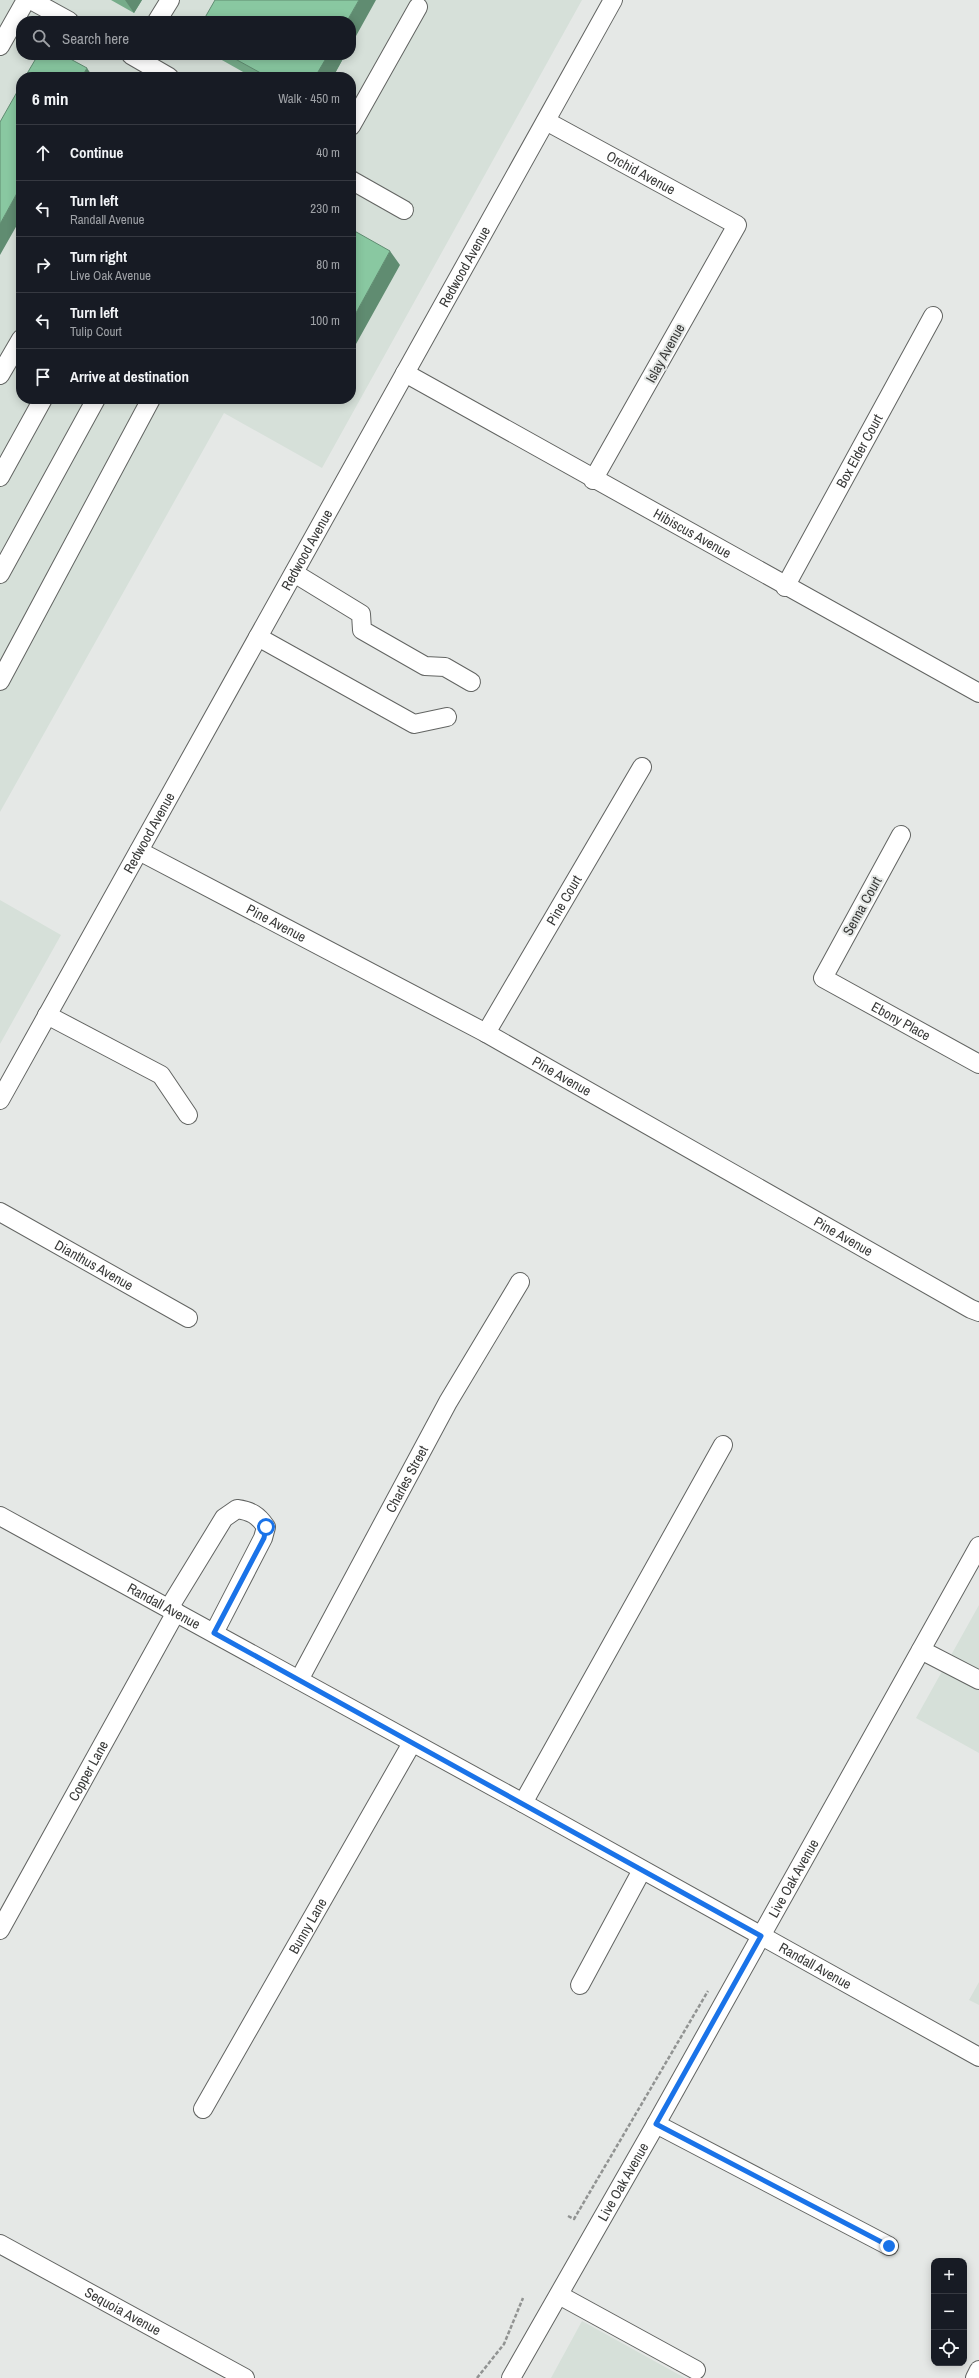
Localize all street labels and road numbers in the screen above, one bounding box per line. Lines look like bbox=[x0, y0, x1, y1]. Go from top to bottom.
street label: Orchid Avenue bbox=[603, 147, 678, 199]
street label: Redwood Avenue bbox=[435, 223, 494, 310]
street label: Islay Avenue bbox=[641, 320, 689, 386]
street label: Box Elder Court bbox=[832, 411, 887, 491]
street label: Hibiscus Avenue bbox=[650, 504, 734, 562]
street label: Redwood Avenue bbox=[277, 506, 336, 593]
street label: Redwood Avenue bbox=[119, 789, 179, 876]
street label: Pine Court bbox=[542, 872, 586, 928]
street label: Senna Court bbox=[839, 873, 885, 939]
street label: Pine Avenue bbox=[243, 900, 309, 946]
street label: Ebony Place bbox=[868, 998, 934, 1044]
street label: Pine Avenue bbox=[529, 1052, 594, 1100]
street label: Pine Avenue bbox=[811, 1212, 876, 1260]
street label: Dianthus Avenue bbox=[52, 1236, 137, 1294]
street label: Charles Street bbox=[381, 1442, 432, 1516]
street label: Randall Avenue bbox=[124, 1579, 203, 1633]
street label: Copper Lane bbox=[64, 1737, 112, 1804]
street label: Live Oak Avenue bbox=[764, 1836, 822, 1921]
street label: Bunny Lane bbox=[285, 1895, 331, 1957]
street label: Randall Avenue bbox=[776, 1938, 855, 1993]
street label: Live Oak Avenue bbox=[594, 2139, 653, 2224]
street label: Sequoia Avenue bbox=[82, 2283, 164, 2339]

